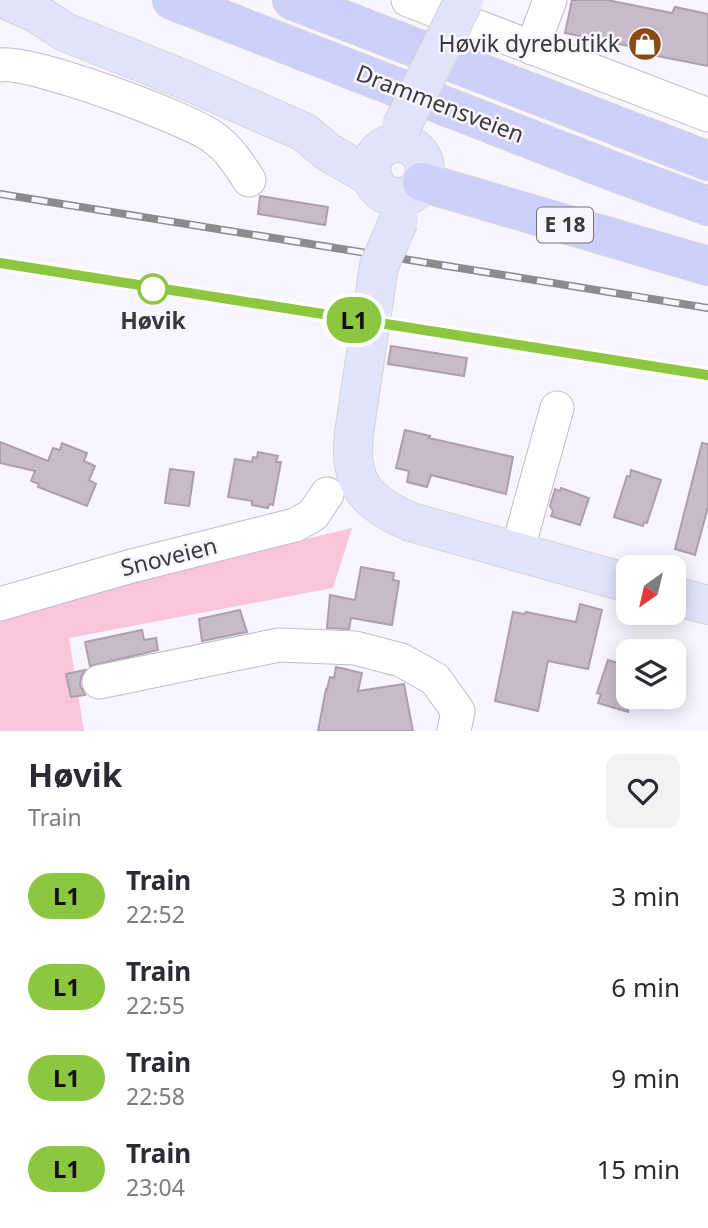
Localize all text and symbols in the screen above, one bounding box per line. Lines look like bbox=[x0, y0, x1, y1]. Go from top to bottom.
shop icon: Høvik dyrebutikk bbox=[626, 25, 664, 63]
place label: Høvik dyrebutikk bbox=[439, 27, 621, 59]
street label: Drammensveien bbox=[352, 56, 529, 150]
road number: E 18 bbox=[537, 208, 593, 243]
marker: Høvik bbox=[138, 274, 168, 304]
line badge: L1 bbox=[322, 297, 386, 343]
text: L1 bbox=[340, 303, 368, 336]
place label: Høvik bbox=[120, 304, 187, 336]
street label: Snoveien bbox=[117, 529, 220, 583]
north arrow bbox=[616, 555, 686, 625]
map controls bbox=[616, 555, 686, 709]
button: layers bbox=[616, 639, 686, 709]
text: Høvik bbox=[28, 752, 122, 797]
button: heart bbox=[606, 754, 680, 828]
text: Train bbox=[28, 801, 82, 833]
text: Train bbox=[126, 862, 191, 898]
text: 3 min bbox=[611, 878, 680, 914]
text: L1 bbox=[53, 879, 80, 912]
text: 22:52 bbox=[126, 898, 185, 930]
text: Train bbox=[126, 953, 191, 989]
text: 6 min bbox=[611, 969, 680, 1005]
text: L1 bbox=[53, 970, 80, 1003]
text: 22:55 bbox=[126, 989, 185, 1021]
text: Train bbox=[126, 1044, 191, 1080]
text: 9 min bbox=[611, 1060, 680, 1096]
text: L1 bbox=[53, 1061, 80, 1094]
text: 22:58 bbox=[126, 1080, 185, 1112]
text: Train bbox=[126, 1135, 191, 1171]
text: 15 min bbox=[596, 1151, 680, 1187]
text: L1 bbox=[53, 1152, 80, 1185]
text: 23:04 bbox=[126, 1171, 185, 1203]

